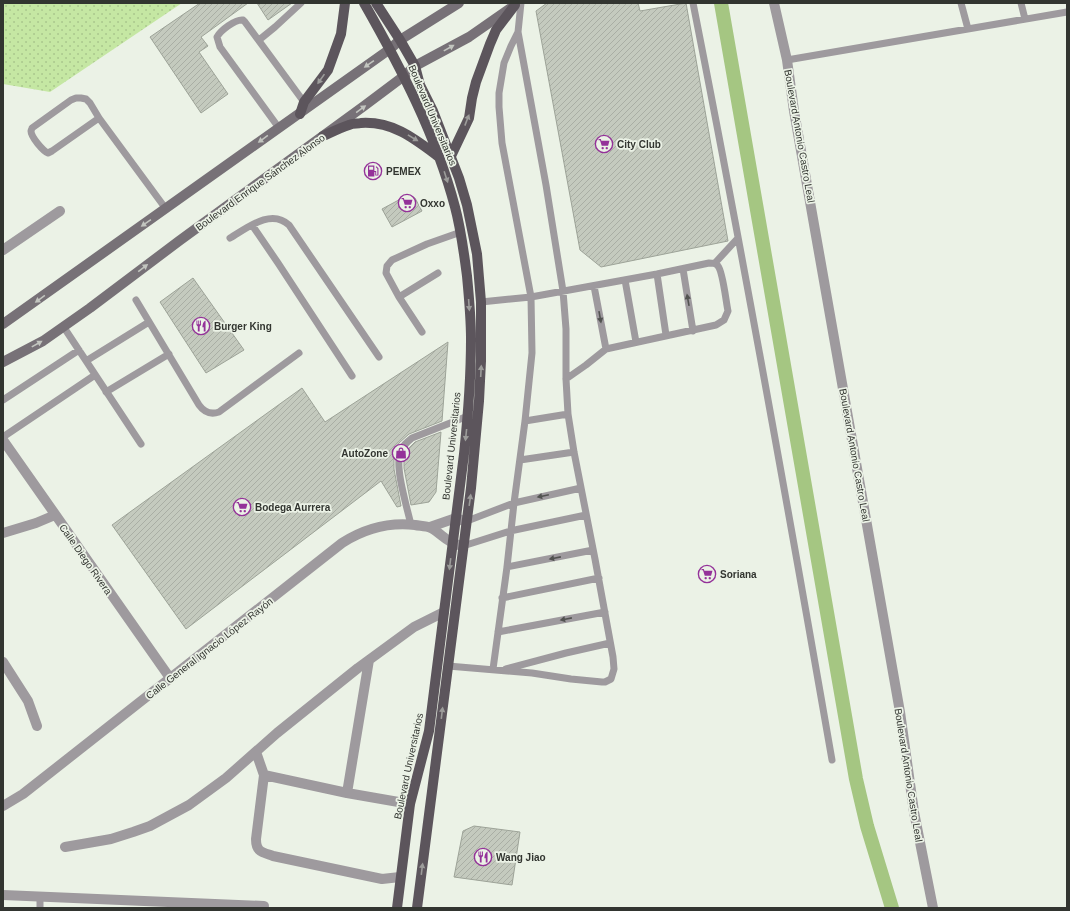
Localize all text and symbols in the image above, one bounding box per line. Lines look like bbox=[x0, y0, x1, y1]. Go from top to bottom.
one-way arrow bbox=[443, 44, 455, 51]
one-way arrow bbox=[364, 60, 374, 68]
street label: Boulevard Universitarios bbox=[406, 63, 459, 167]
street label: Boulevard Antonio Castro Leal bbox=[782, 69, 817, 204]
one-way arrow bbox=[317, 74, 325, 85]
one-way arrow bbox=[356, 105, 366, 113]
one-way arrow bbox=[464, 114, 470, 126]
street label: Boulevard Enrique Sánchez Alonso bbox=[194, 132, 327, 233]
one-way arrow bbox=[407, 134, 419, 141]
supermarket icon: City Club bbox=[594, 134, 614, 154]
one-way arrow bbox=[258, 135, 269, 143]
place label: City Club bbox=[617, 139, 661, 150]
fuel station icon: PEMEX bbox=[363, 161, 383, 181]
place label: PEMEX bbox=[386, 166, 421, 177]
one-way arrow bbox=[443, 172, 449, 184]
supermarket icon: Oxxo bbox=[397, 193, 417, 213]
place label: Oxxo bbox=[420, 198, 445, 209]
one-way arrow bbox=[141, 219, 151, 227]
one-way arrow bbox=[138, 264, 148, 272]
one-way arrow bbox=[685, 294, 691, 306]
one-way arrow bbox=[35, 295, 46, 303]
one-way arrow bbox=[466, 299, 473, 311]
one-way arrow bbox=[597, 311, 603, 323]
restaurant icon: Burger King bbox=[191, 316, 211, 336]
place label: Burger King bbox=[214, 321, 272, 332]
one-way arrow bbox=[31, 340, 43, 347]
one-way arrow bbox=[477, 365, 484, 377]
street label: Boulevard Antonio Castro Leal bbox=[837, 388, 872, 523]
street label: Boulevard Universitarios bbox=[440, 392, 463, 501]
one-way arrow bbox=[462, 429, 469, 441]
shop icon: AutoZone bbox=[391, 443, 411, 463]
place label: AutoZone bbox=[341, 448, 388, 459]
one-way arrow bbox=[467, 494, 473, 506]
one-way arrow bbox=[536, 494, 549, 500]
supermarket icon: Bodega Aurrera bbox=[232, 497, 252, 517]
place label: Bodega Aurrera bbox=[255, 502, 331, 513]
street label: Calle Diego Rivera bbox=[57, 522, 114, 597]
one-way arrow bbox=[549, 555, 561, 561]
one-way arrow bbox=[447, 558, 453, 570]
supermarket icon: Soriana bbox=[697, 564, 717, 584]
place label: Soriana bbox=[720, 569, 757, 580]
street label: Calle General Ignacio López Rayón bbox=[144, 595, 275, 701]
one-way arrow bbox=[560, 616, 573, 622]
one-way arrow bbox=[439, 707, 446, 719]
street label: Boulevard Antonio Castro Leal bbox=[893, 708, 925, 843]
street label: Boulevard Universitarios bbox=[392, 712, 425, 820]
restaurant icon: Wang Jiao bbox=[473, 847, 493, 867]
place label: Wang Jiao bbox=[496, 852, 546, 863]
one-way arrow bbox=[419, 863, 425, 875]

